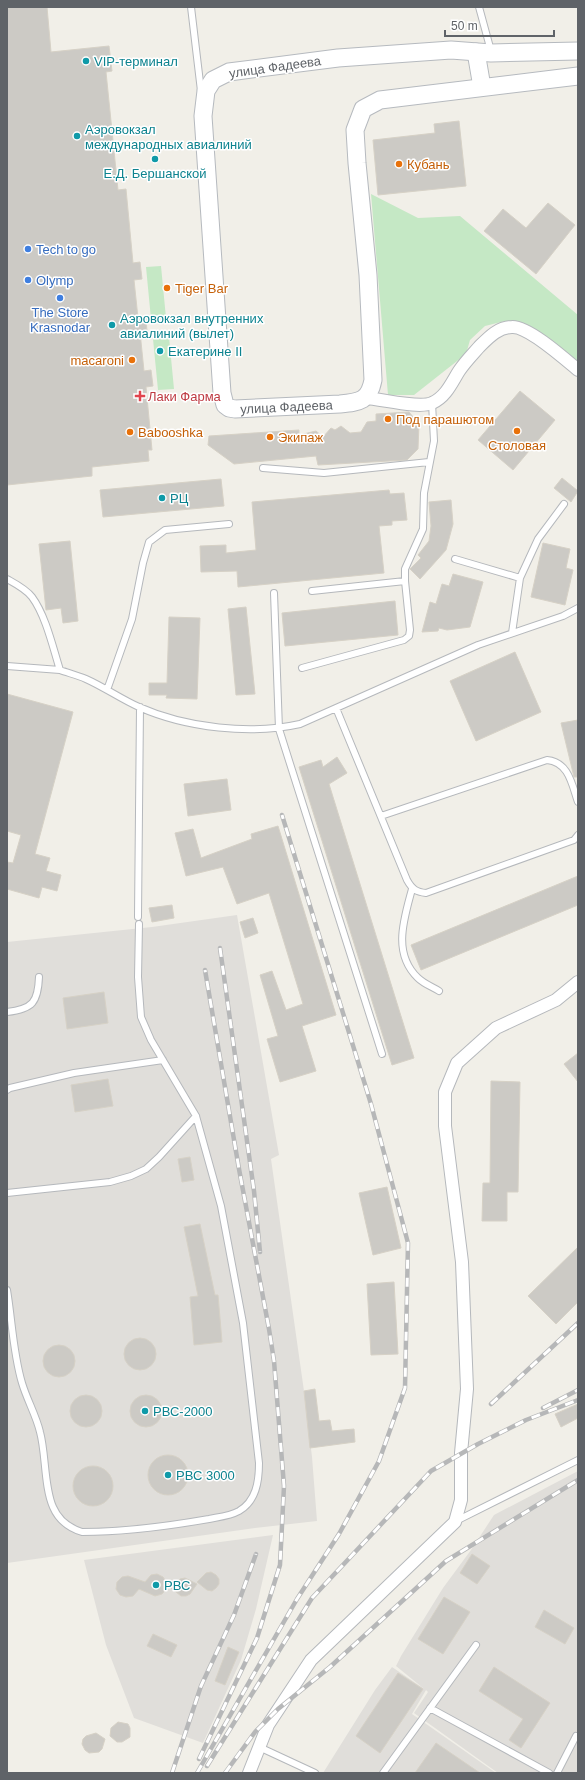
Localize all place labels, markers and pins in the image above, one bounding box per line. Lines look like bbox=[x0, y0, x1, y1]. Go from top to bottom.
place label: VIP-терминал bbox=[94, 54, 178, 69]
marker: VIP-терминал bbox=[81, 56, 91, 66]
place label: Аэровокзал международных авиалиний bbox=[85, 122, 252, 152]
marker: Аэровокзал международных авиалиний bbox=[72, 131, 82, 141]
marker: Е.Д. Бершанской bbox=[150, 154, 160, 164]
place label: Кубань bbox=[407, 157, 450, 172]
marker: Кубань bbox=[394, 159, 404, 169]
place label: Е.Д. Бершанской bbox=[104, 166, 206, 181]
place label: Tech to go bbox=[36, 242, 96, 257]
marker: Tech to go bbox=[23, 244, 33, 254]
place label: Olymp bbox=[36, 273, 74, 288]
marker: Olymp bbox=[23, 275, 33, 285]
place label: Tiger Bar bbox=[175, 281, 229, 296]
marker: Tiger Bar bbox=[162, 283, 172, 293]
marker: The Store Krasnodar bbox=[55, 293, 65, 303]
place label: The Store Krasnodar bbox=[30, 305, 91, 335]
place label: Аэровокзал внутренних авиалиний (вылет) bbox=[120, 311, 264, 341]
marker: Аэровокзал внутренних авиалиний (вылет) bbox=[107, 320, 117, 330]
place label: Екатерине II bbox=[168, 344, 242, 359]
marker: Екатерине II bbox=[155, 346, 165, 356]
place label: macaroni bbox=[71, 353, 124, 368]
marker: macaroni bbox=[127, 355, 137, 365]
place label: Лаки Фарма bbox=[148, 389, 222, 404]
marker: Лаки Фарма bbox=[135, 391, 145, 401]
place label: Под парашютом bbox=[396, 412, 494, 427]
marker: Под парашютом bbox=[383, 414, 393, 424]
place label: Babooshka bbox=[138, 425, 204, 440]
marker: Столовая bbox=[512, 426, 522, 436]
marker: Babooshka bbox=[125, 427, 135, 437]
place label: Экипаж bbox=[278, 430, 324, 445]
marker: Экипаж bbox=[265, 432, 275, 442]
place label: Столовая bbox=[488, 438, 546, 453]
place label: РЦ bbox=[170, 491, 189, 506]
marker: РЦ bbox=[157, 493, 167, 503]
place label: РВС-2000 bbox=[153, 1404, 213, 1419]
marker: РВС-2000 bbox=[140, 1406, 150, 1416]
place label: РВС 3000 bbox=[176, 1468, 235, 1483]
marker: РВС 3000 bbox=[163, 1470, 173, 1480]
place label: РВС bbox=[164, 1578, 190, 1593]
marker: РВС bbox=[151, 1580, 161, 1590]

